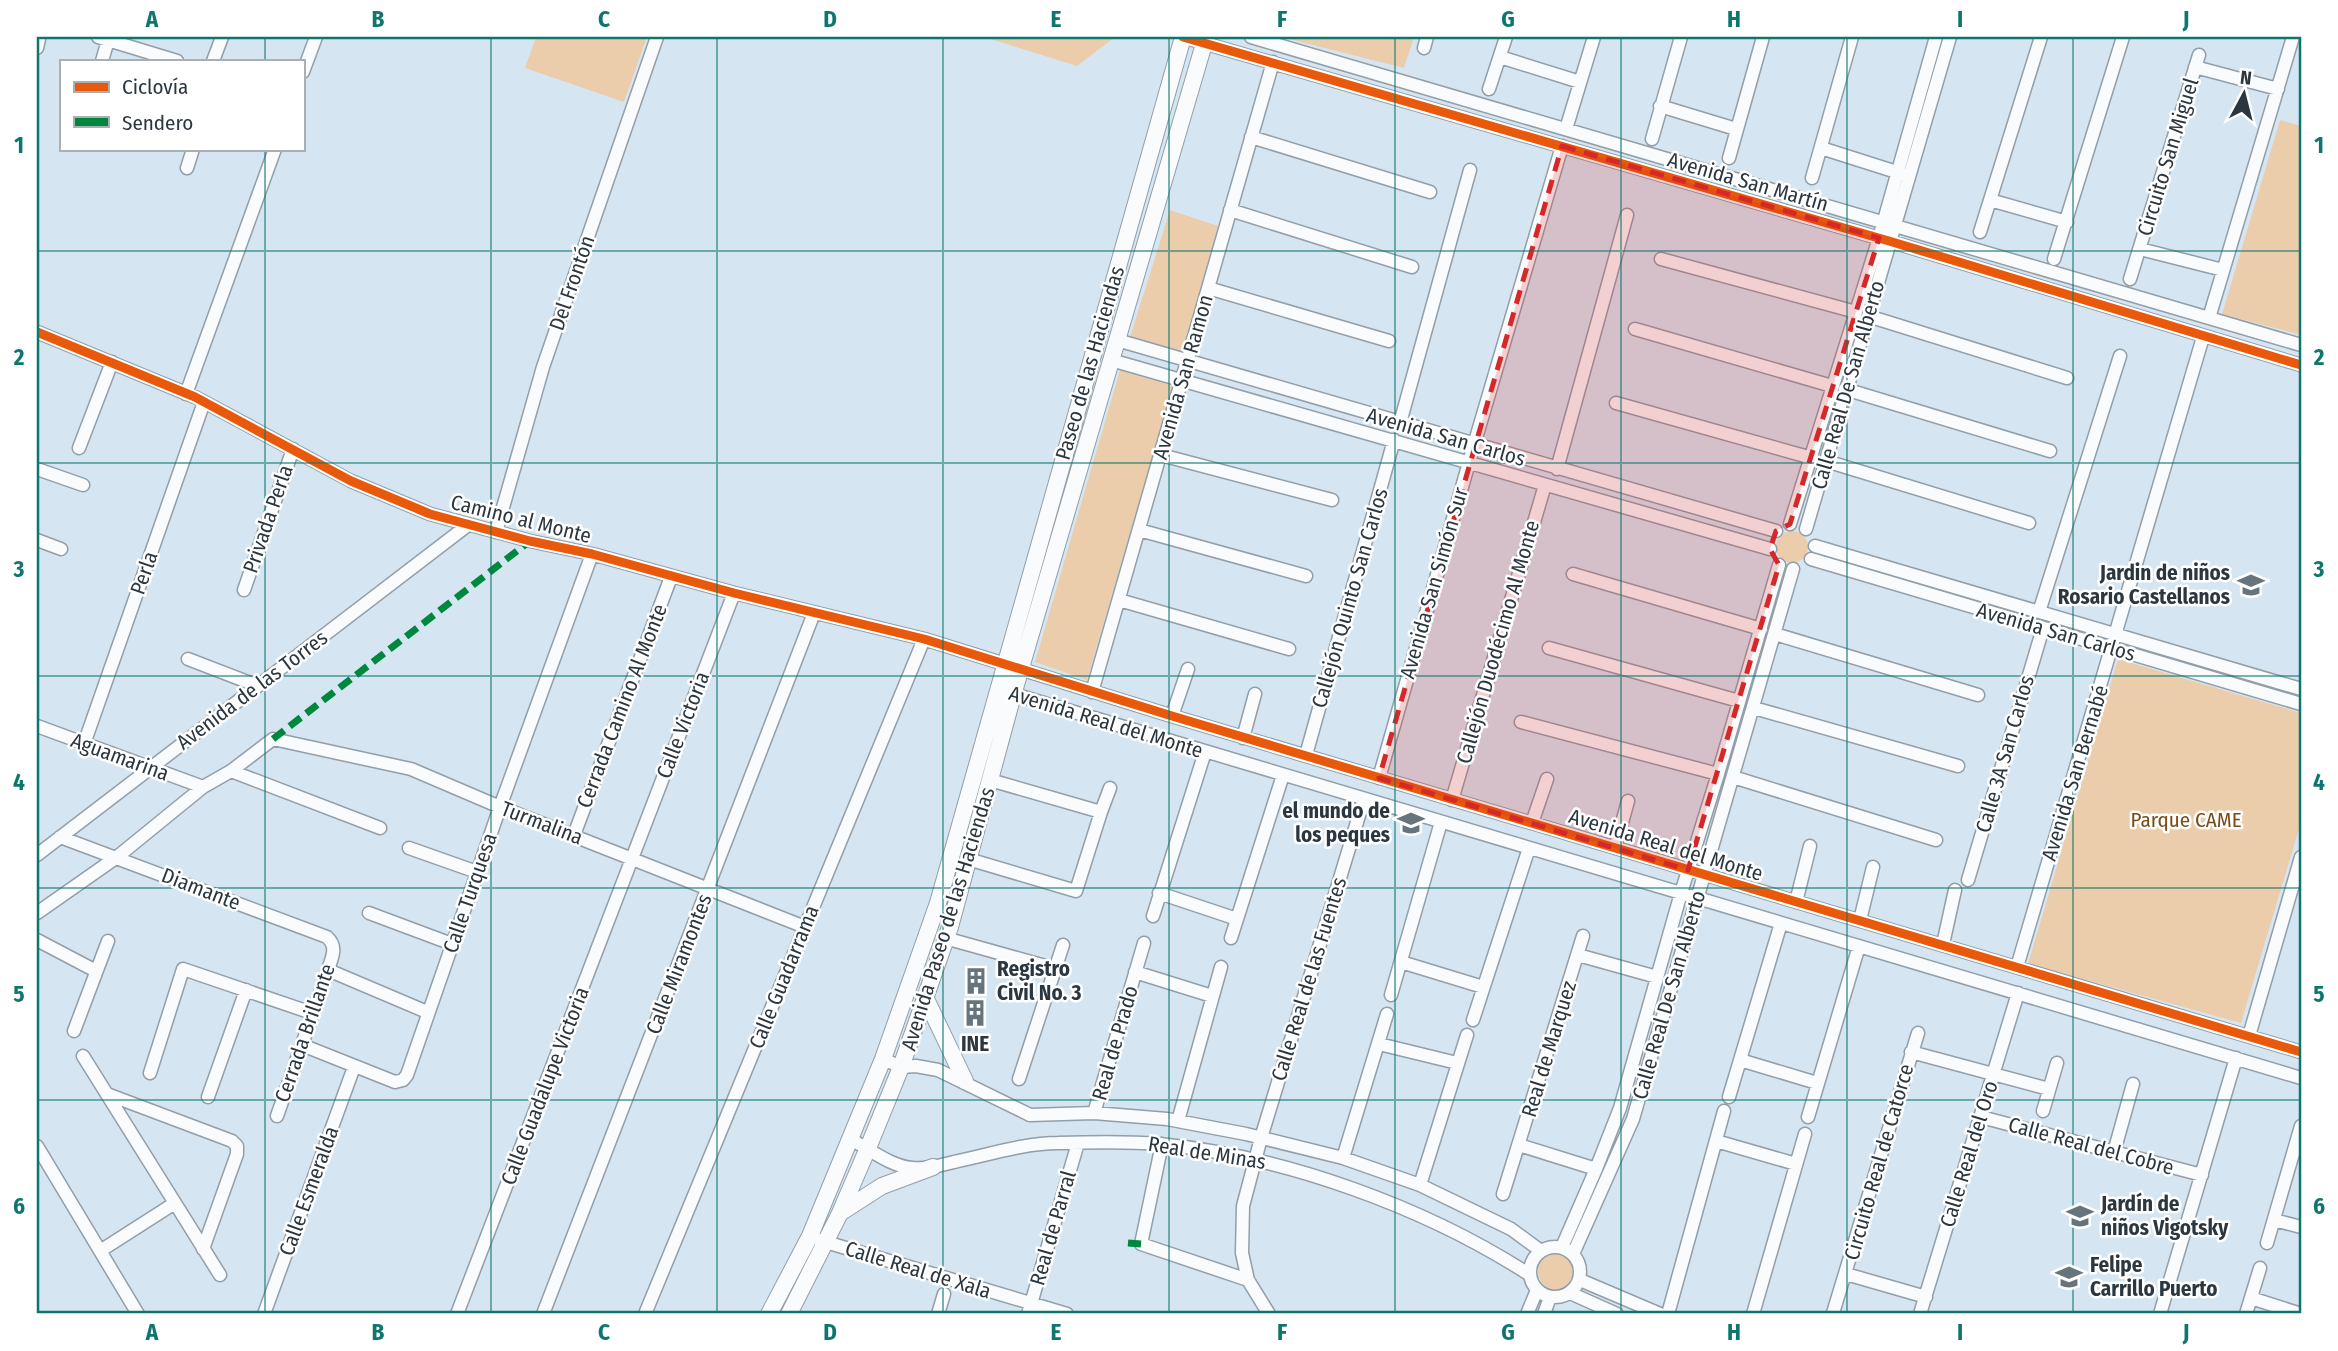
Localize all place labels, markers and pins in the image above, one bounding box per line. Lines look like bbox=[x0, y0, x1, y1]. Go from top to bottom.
place label: Jardin de niños Rosario Castellanos bbox=[2058, 560, 2230, 610]
school or university icon: Jardin de niños Rosario Castellanos bbox=[2236, 570, 2266, 600]
place label: el mundo de los peques bbox=[1282, 798, 1390, 848]
school or university icon: el mundo de los peques bbox=[1396, 808, 1426, 838]
place label: Registro Civil No. 3 bbox=[997, 956, 1082, 1006]
building icon: Registro Civil No. 3 bbox=[961, 966, 991, 996]
building icon: INE bbox=[960, 998, 990, 1028]
place label: INE bbox=[961, 1031, 989, 1057]
place label: Jardín de niños Vigotsky bbox=[2100, 1191, 2229, 1241]
school or university icon: Jardín de niños Vigotsky bbox=[2065, 1201, 2095, 1231]
place label: Felipe Carrillo Puerto bbox=[2090, 1252, 2217, 1302]
school or university icon: Felipe Carrillo Puerto bbox=[2054, 1262, 2084, 1292]

